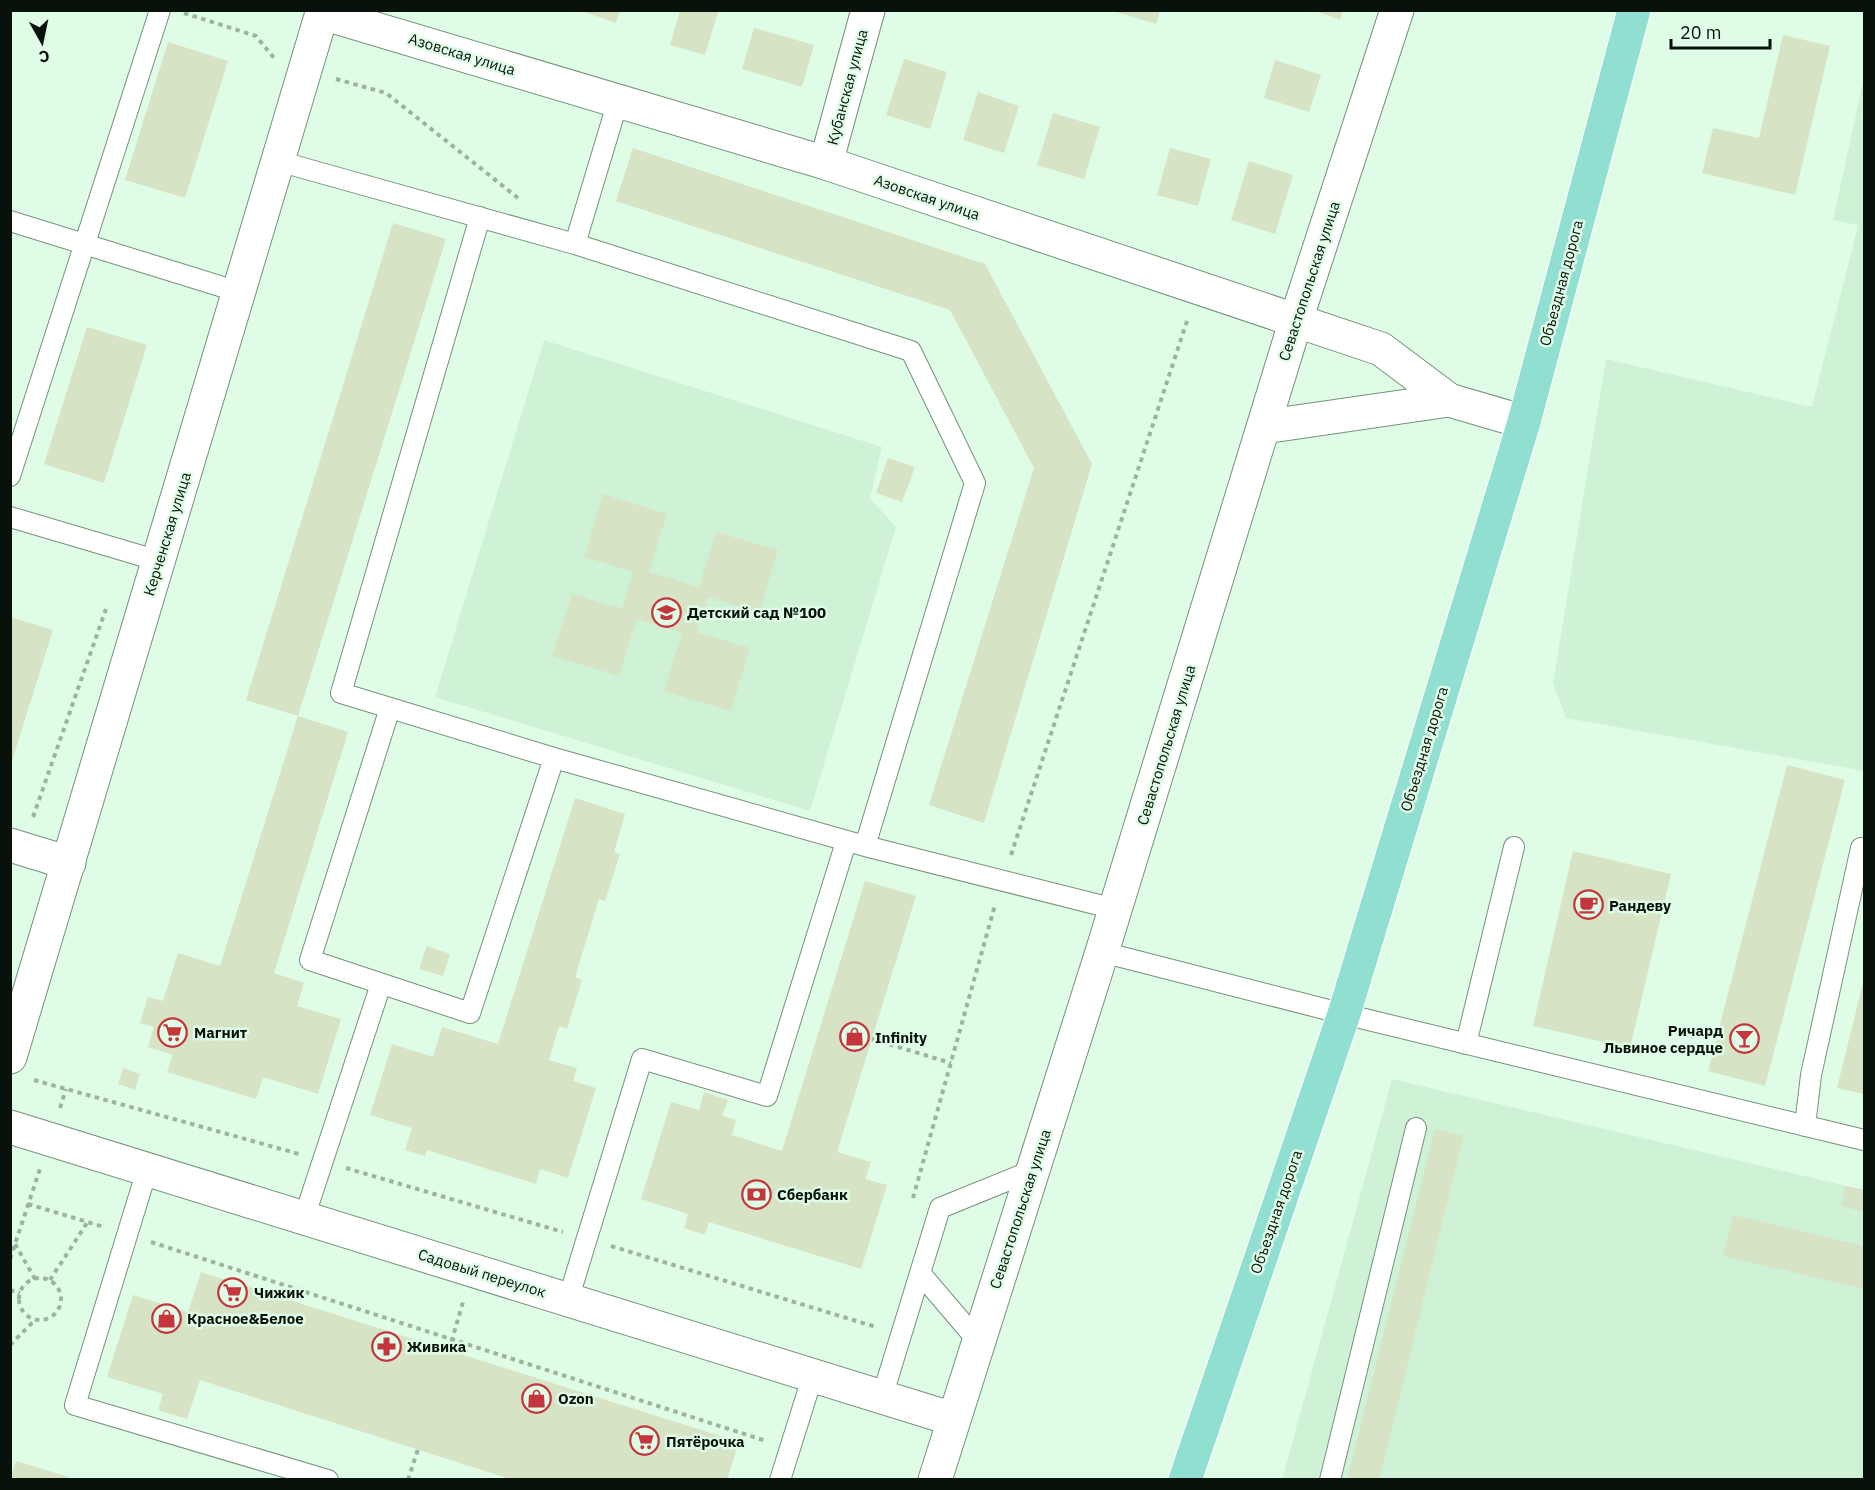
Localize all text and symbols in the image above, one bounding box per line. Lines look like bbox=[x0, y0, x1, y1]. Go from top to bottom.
north arrow bbox=[12, 12, 72, 72]
scale bar bbox=[1671, 12, 1770, 50]
text: 20 m bbox=[1680, 21, 1722, 44]
street label: Кубанская улица bbox=[822, 27, 872, 147]
street label: Азовская улица bbox=[406, 29, 518, 79]
text: С bbox=[38, 46, 51, 68]
street label: Азовская улица bbox=[872, 170, 982, 224]
street label: Севастопольская улица bbox=[1274, 199, 1344, 363]
street label: Объездная дорога bbox=[1535, 218, 1587, 348]
street label: Керченская улица bbox=[139, 470, 195, 598]
school or university icon: Детский сад №100 bbox=[650, 596, 682, 628]
place label: Детский сад №100 bbox=[687, 603, 826, 622]
street label: Севастопольская улица bbox=[1133, 662, 1199, 828]
street label: Объездная дорога bbox=[1396, 684, 1452, 814]
cafe icon: Рандеву bbox=[1572, 889, 1604, 921]
place label: Рандеву bbox=[1609, 896, 1671, 915]
supermarket icon: Магнит bbox=[157, 1016, 189, 1048]
shop icon: Infinity bbox=[838, 1021, 870, 1053]
place label: Ричард Львиное сердце bbox=[1603, 1021, 1723, 1057]
place label: Магнит bbox=[194, 1023, 248, 1042]
bar icon: Ричард Львиное сердце bbox=[1728, 1023, 1760, 1055]
place label: Infinity bbox=[875, 1028, 927, 1047]
street label: Севастопольская улица bbox=[985, 1127, 1055, 1291]
street label: Объездная дорога bbox=[1246, 1148, 1306, 1276]
bank icon: Сбербанк bbox=[740, 1178, 772, 1210]
place label: Сбербанк bbox=[777, 1185, 848, 1204]
street label: Садовый переулок bbox=[416, 1245, 548, 1301]
supermarket icon: Чижик bbox=[217, 1276, 249, 1308]
place label: Чижик bbox=[254, 1283, 305, 1302]
shop icon: Красное&Белое bbox=[150, 1302, 182, 1334]
place label: Красное&Белое bbox=[187, 1309, 304, 1328]
pharmacy icon: Живика bbox=[370, 1330, 402, 1362]
place label: Живика bbox=[407, 1337, 467, 1356]
shop icon: Ozon bbox=[521, 1382, 553, 1414]
place label: Ozon bbox=[558, 1389, 594, 1408]
supermarket icon: Пятёрочка bbox=[629, 1425, 661, 1457]
place label: Пятёрочка bbox=[666, 1432, 745, 1451]

